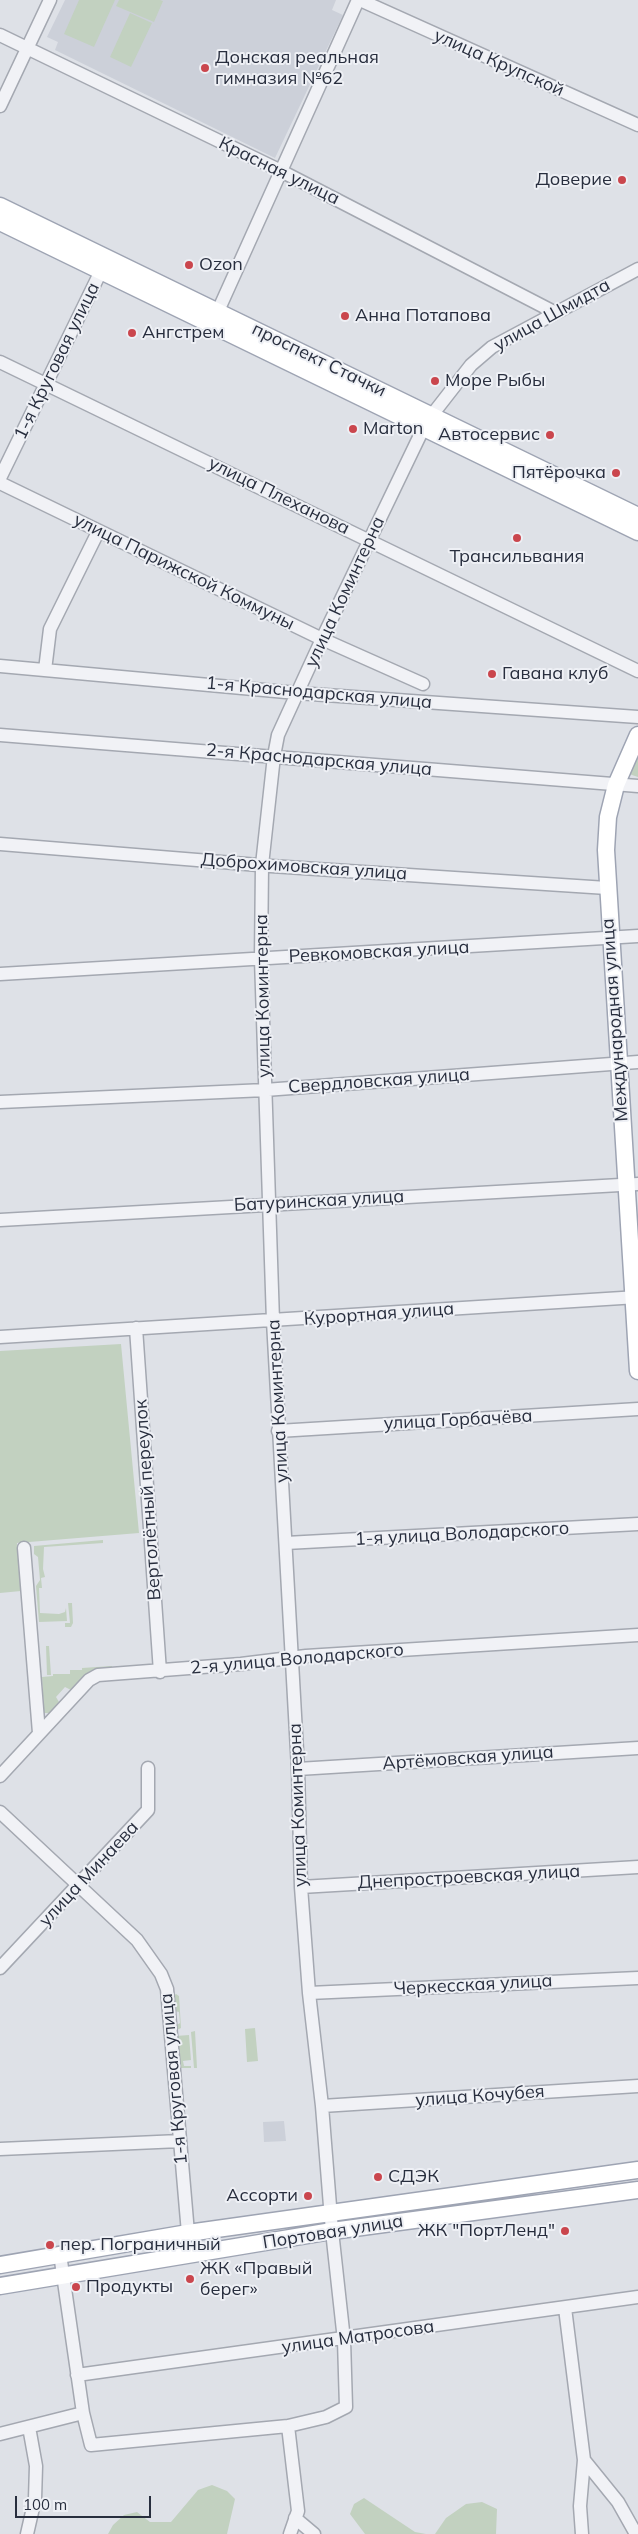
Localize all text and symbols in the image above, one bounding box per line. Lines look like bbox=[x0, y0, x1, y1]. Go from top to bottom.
street label: улица Крупской bbox=[431, 25, 567, 101]
place label: Донская реальная гимназия №62 bbox=[215, 47, 379, 90]
marker: Донская реальная гимназия №62 bbox=[199, 62, 211, 74]
street label: Красная улица bbox=[215, 132, 343, 210]
place label: Доверие bbox=[535, 169, 612, 191]
marker: Доверие bbox=[616, 174, 628, 186]
place label: Ozon bbox=[199, 254, 243, 276]
marker: Ozon bbox=[183, 259, 195, 271]
street label: улица Шмидта bbox=[490, 274, 614, 356]
street label: 1-я Круговая улица bbox=[10, 279, 104, 443]
place label: Анна Потапова bbox=[355, 305, 491, 327]
marker: Анна Потапова bbox=[339, 310, 351, 322]
street label: проспект Стачки bbox=[248, 318, 390, 402]
place label: Ангстрем bbox=[142, 322, 224, 344]
marker: Ангстрем bbox=[126, 327, 138, 339]
place label: Море Рыбы bbox=[445, 370, 545, 392]
marker: Море Рыбы bbox=[429, 375, 441, 387]
place label: Marton bbox=[363, 418, 423, 440]
marker: Marton bbox=[347, 423, 359, 435]
place label: Автосервис bbox=[438, 424, 540, 446]
marker: Автосервис bbox=[544, 429, 556, 441]
street label: улица Плеханова bbox=[205, 452, 353, 540]
place label: Пятёрочка bbox=[512, 462, 606, 484]
marker: Пятёрочка bbox=[610, 467, 622, 479]
street label: улица Парижской Коммуны bbox=[70, 509, 298, 635]
street label: улица Коминтерна bbox=[301, 513, 389, 671]
marker: Трансильвания bbox=[511, 532, 523, 544]
place label: Трансильвания bbox=[450, 546, 584, 568]
place label: Гавана клуб bbox=[502, 663, 608, 685]
marker: Гавана клуб bbox=[486, 668, 498, 680]
street label: 1-я Краснодарская улица bbox=[205, 672, 433, 714]
street label: 2-я Краснодарская улица bbox=[205, 739, 433, 781]
street label: Доброхимовская улица bbox=[200, 849, 408, 885]
street label: улица Коминтерна bbox=[251, 914, 275, 1078]
street label: Международная улица bbox=[597, 918, 633, 1122]
street label: Ревкомовская улица bbox=[288, 936, 470, 968]
street label: Свердловская улица bbox=[287, 1064, 471, 1098]
street label: Батуринская улица bbox=[233, 1186, 405, 1216]
street label: Курортная улица bbox=[303, 1298, 455, 1330]
street label: улица Коминтерна bbox=[263, 1319, 293, 1483]
street label: Вертолётный переулок bbox=[130, 1399, 166, 1601]
street label: улица Горбачёва bbox=[383, 1405, 533, 1435]
street label: 1-я улица Володарского bbox=[354, 1518, 570, 1550]
street label: 2-я улица Володарского bbox=[189, 1639, 405, 1679]
street label: улица Коминтерна bbox=[284, 1723, 312, 1887]
street label: Артёмовская улица bbox=[382, 1741, 554, 1775]
street label: улица Минаева bbox=[35, 1817, 143, 1931]
street label: Днепростроевская улица bbox=[357, 1860, 581, 1894]
street label: Черкесская улица bbox=[393, 1970, 553, 2000]
street label: 1-я Круговая улица bbox=[156, 1992, 192, 2166]
street label: улица Кочубея bbox=[415, 2081, 545, 2111]
place label: СДЭК bbox=[388, 2166, 439, 2188]
marker: СДЭК bbox=[372, 2171, 384, 2183]
place label: Ассорти bbox=[226, 2185, 298, 2207]
marker: Ассорти bbox=[302, 2190, 314, 2202]
street label: Портовая улица bbox=[261, 2210, 405, 2254]
place label: ЖК "ПортЛенд" bbox=[418, 2220, 555, 2242]
marker: ЖК "ПортЛенд" bbox=[559, 2225, 571, 2237]
place label: пер. Пограничный bbox=[60, 2234, 221, 2256]
marker: пер. Пограничный bbox=[44, 2239, 56, 2251]
place label: ЖК «Правый берег» bbox=[200, 2258, 312, 2300]
marker: ЖК «Правый берег» bbox=[184, 2273, 196, 2285]
place label: Продукты bbox=[86, 2276, 173, 2298]
marker: Продукты bbox=[70, 2281, 82, 2293]
street label: улица Матросова bbox=[280, 2316, 436, 2358]
scale bar bbox=[18, 2486, 154, 2518]
text: 100 m bbox=[23, 2495, 67, 2514]

